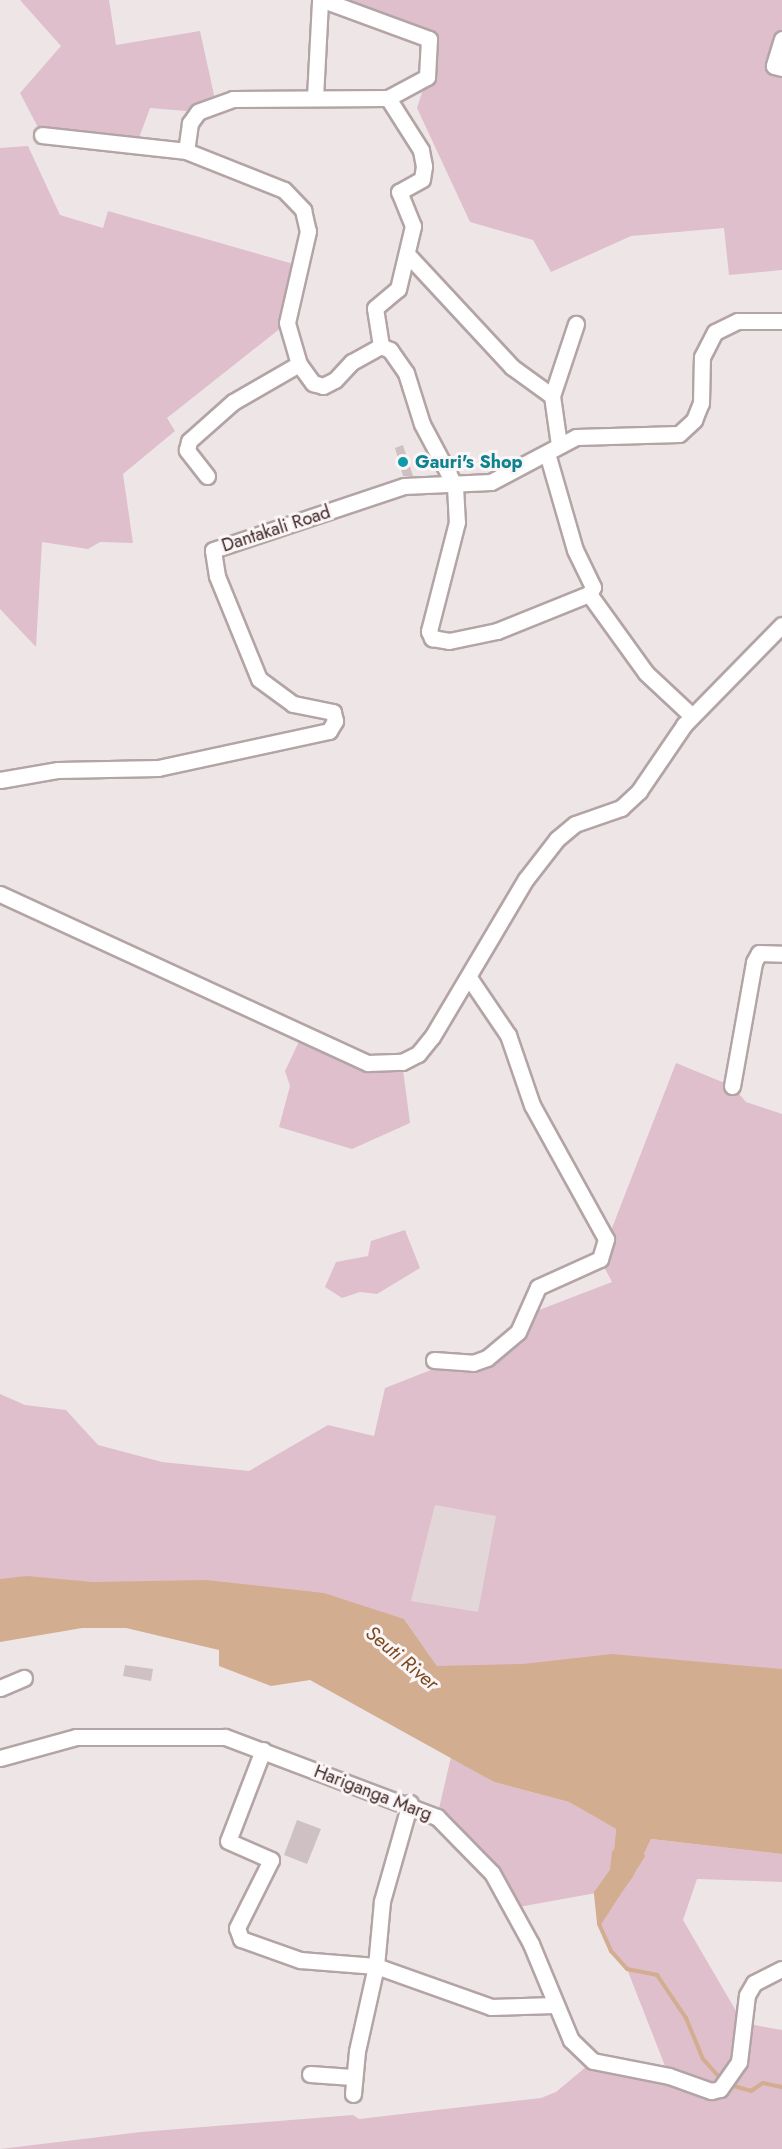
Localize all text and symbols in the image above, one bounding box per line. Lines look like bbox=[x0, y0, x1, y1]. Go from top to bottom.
place label: Gauri's Shop bbox=[415, 451, 523, 473]
marker: Gauri's Shop bbox=[396, 455, 410, 469]
street label: Dantakali Road bbox=[219, 501, 333, 557]
water label: Seuti River bbox=[361, 1621, 443, 1695]
street label: Hariganga Marg bbox=[311, 1761, 435, 1825]

